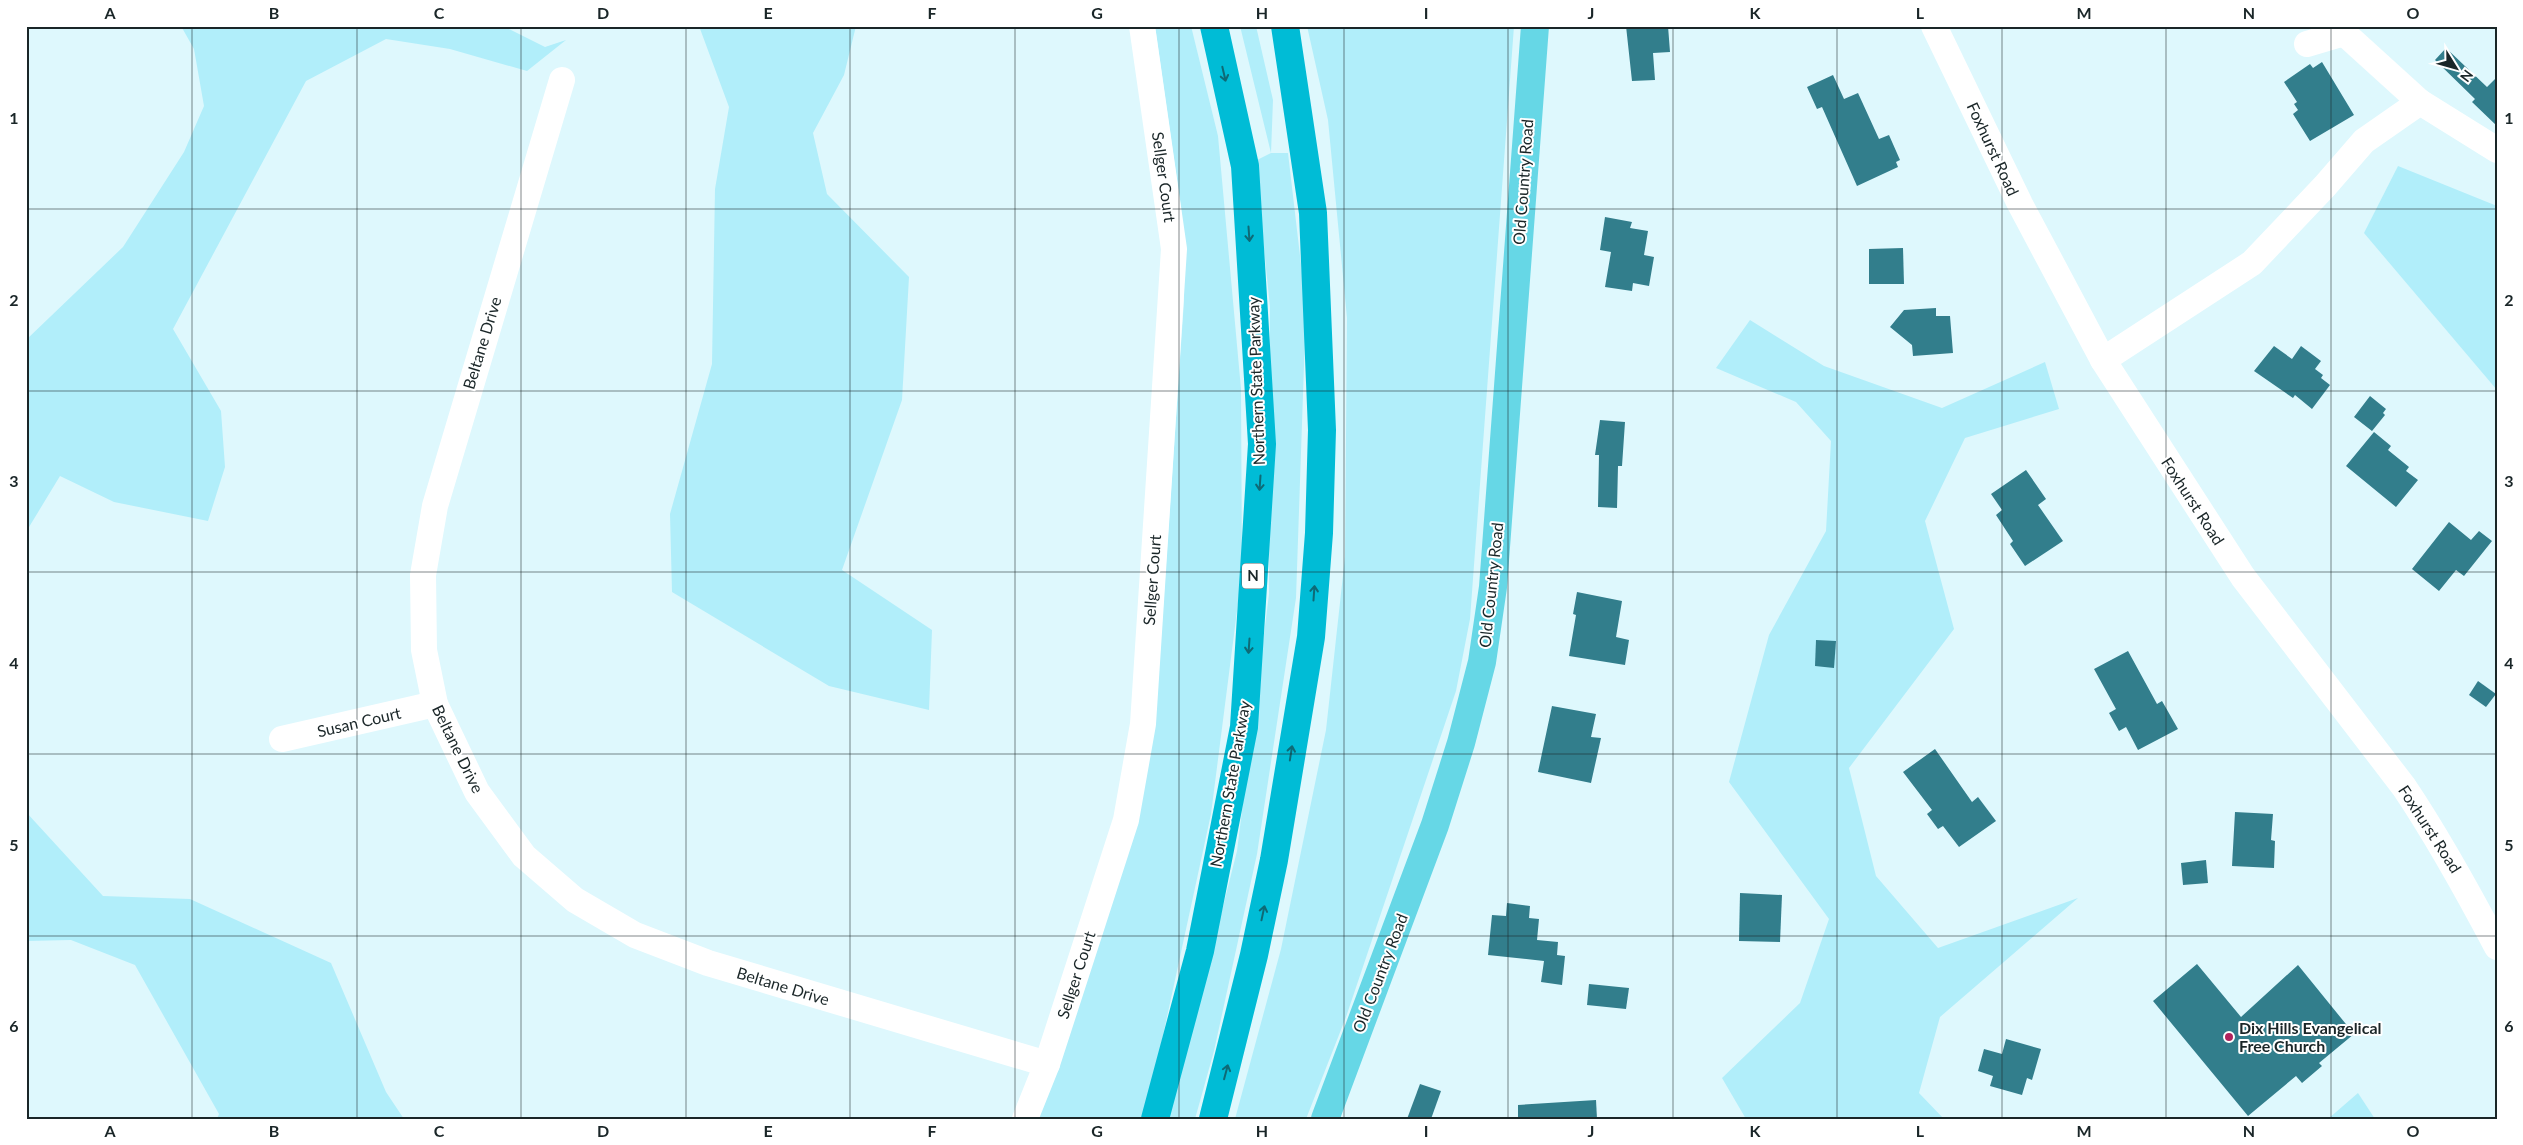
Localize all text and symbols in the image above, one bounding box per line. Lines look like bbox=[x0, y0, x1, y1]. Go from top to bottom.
text: A bbox=[103, 3, 116, 22]
text: B bbox=[269, 3, 279, 22]
text: C bbox=[434, 3, 445, 22]
text: D bbox=[597, 3, 609, 22]
text: E bbox=[763, 3, 773, 22]
text: F bbox=[927, 3, 937, 22]
text: G bbox=[1091, 3, 1103, 22]
text: H bbox=[1256, 3, 1268, 22]
text: I bbox=[1424, 3, 1428, 22]
text: J bbox=[1588, 3, 1594, 22]
text: K bbox=[1750, 3, 1762, 22]
text: L bbox=[1916, 3, 1925, 22]
text: M bbox=[2076, 3, 2092, 22]
text: N bbox=[2243, 3, 2255, 22]
text: O bbox=[2407, 3, 2420, 22]
north arrow bbox=[2430, 42, 2480, 92]
one-way arrow bbox=[1220, 65, 1229, 81]
text: N bbox=[2457, 67, 2477, 86]
street label: Foxhurst Road bbox=[1964, 99, 2023, 199]
text: 1 bbox=[9, 108, 19, 127]
text: 1 bbox=[2504, 108, 2514, 127]
street label: Old Country Road bbox=[1509, 119, 1536, 245]
street label: Sellger Court bbox=[1149, 131, 1180, 224]
one-way arrow bbox=[1244, 226, 1253, 242]
text: 2 bbox=[9, 290, 19, 309]
text: 2 bbox=[2504, 290, 2514, 309]
street label: Beltane Drive bbox=[458, 294, 505, 391]
street label: Northern State Parkway bbox=[1243, 296, 1268, 466]
street label: Foxhurst Road bbox=[2158, 453, 2229, 548]
text: 3 bbox=[9, 471, 19, 490]
text: 3 bbox=[2504, 471, 2514, 490]
one-way arrow bbox=[1255, 475, 1264, 491]
street label: Old Country Road bbox=[1474, 521, 1507, 649]
street label: Sellger Court bbox=[1139, 534, 1164, 626]
road number: N bbox=[1242, 564, 1264, 588]
one-way arrow bbox=[1309, 585, 1319, 601]
one-way arrow bbox=[1244, 637, 1253, 653]
text: 4 bbox=[9, 653, 19, 672]
text: 4 bbox=[2504, 653, 2514, 672]
street label: Northern State Parkway bbox=[1206, 698, 1254, 869]
street label: Beltane Drive bbox=[429, 702, 488, 796]
street label: Susan Court bbox=[315, 703, 403, 740]
one-way arrow bbox=[1287, 746, 1297, 762]
street label: Foxhurst Road bbox=[2395, 781, 2466, 876]
text: 5 bbox=[9, 835, 19, 854]
text: 5 bbox=[2504, 835, 2514, 854]
one-way arrow bbox=[1258, 906, 1268, 922]
street label: Old Country Road bbox=[1348, 911, 1411, 1035]
street label: Sellger Court bbox=[1052, 928, 1099, 1021]
street label: Beltane Drive bbox=[735, 962, 832, 1009]
text: 6 bbox=[9, 1016, 19, 1035]
text: 6 bbox=[2504, 1016, 2514, 1035]
place label: Dix Hills Evangelical Free Church bbox=[2239, 1018, 2382, 1055]
marker: Dix Hills Evangelical Free Church bbox=[2223, 1031, 2235, 1043]
one-way arrow bbox=[1222, 1064, 1231, 1080]
text: A bbox=[103, 1121, 116, 1140]
text: B bbox=[269, 1121, 279, 1140]
text: C bbox=[434, 1121, 445, 1140]
text: D bbox=[597, 1121, 609, 1140]
text: E bbox=[763, 1121, 773, 1140]
text: F bbox=[927, 1121, 937, 1140]
text: G bbox=[1091, 1121, 1103, 1140]
text: H bbox=[1256, 1121, 1268, 1140]
text: I bbox=[1424, 1121, 1428, 1140]
text: J bbox=[1588, 1121, 1594, 1140]
text: K bbox=[1750, 1121, 1762, 1140]
text: L bbox=[1916, 1121, 1925, 1140]
text: M bbox=[2076, 1121, 2092, 1140]
text: N bbox=[2243, 1121, 2255, 1140]
text: O bbox=[2407, 1121, 2420, 1140]

